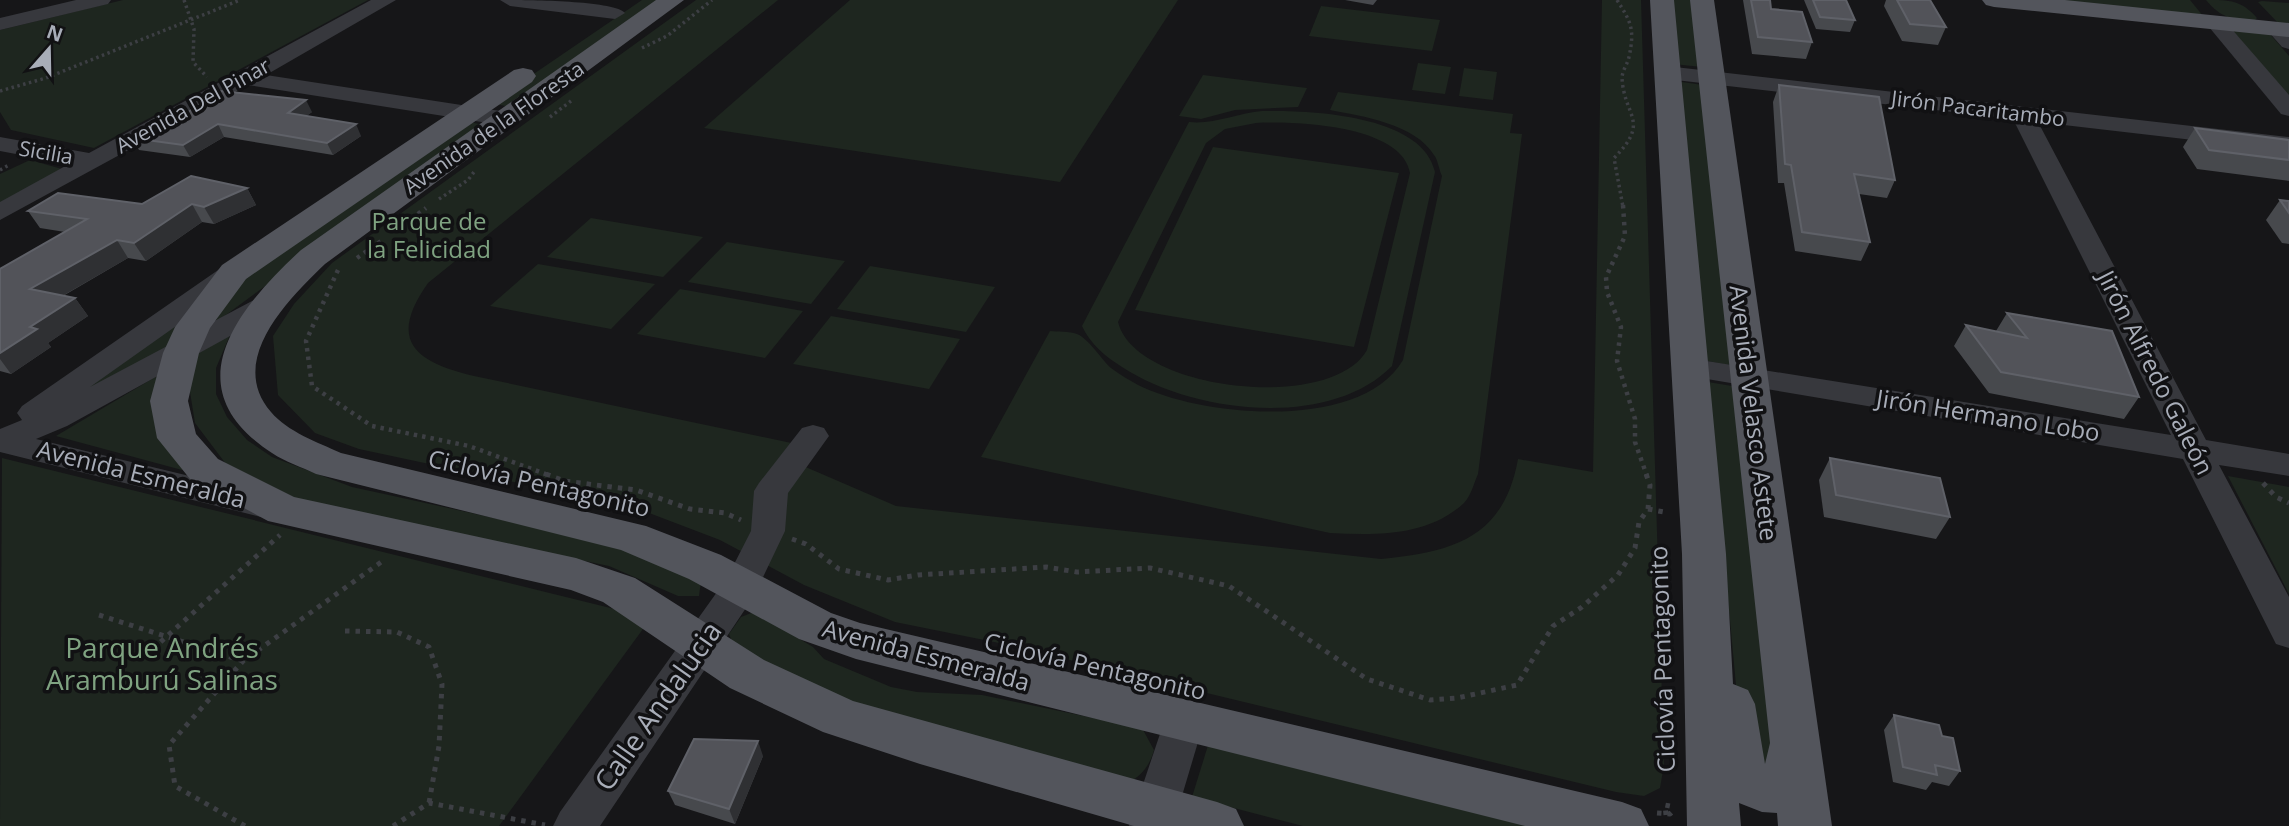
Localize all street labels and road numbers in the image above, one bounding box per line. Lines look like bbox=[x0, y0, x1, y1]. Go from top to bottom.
street label: Avenida Del Pinar bbox=[110, 51, 275, 159]
street label: Avenida de la Floresta bbox=[398, 54, 589, 200]
street label: Jirón Pacaritambo bbox=[1888, 83, 2066, 133]
street label: Sicilia bbox=[17, 134, 75, 171]
street label: Jirón Alfredo Galeón bbox=[2090, 263, 2222, 480]
street label: Avenida Velasco Astete bbox=[1722, 283, 1787, 542]
street label: Jirón Hermano Lobo bbox=[1872, 380, 2102, 448]
street label: Avenida Esmeralda bbox=[34, 432, 249, 515]
street label: Ciclovía Pentagonito bbox=[425, 441, 653, 524]
street label: Ciclovía Pentagonito bbox=[1641, 545, 1682, 773]
street label: Avenida Esmeralda bbox=[819, 611, 1034, 698]
street label: Calle Andalucia bbox=[585, 613, 730, 797]
street label: Ciclovía Pentagonito bbox=[981, 624, 1209, 707]

